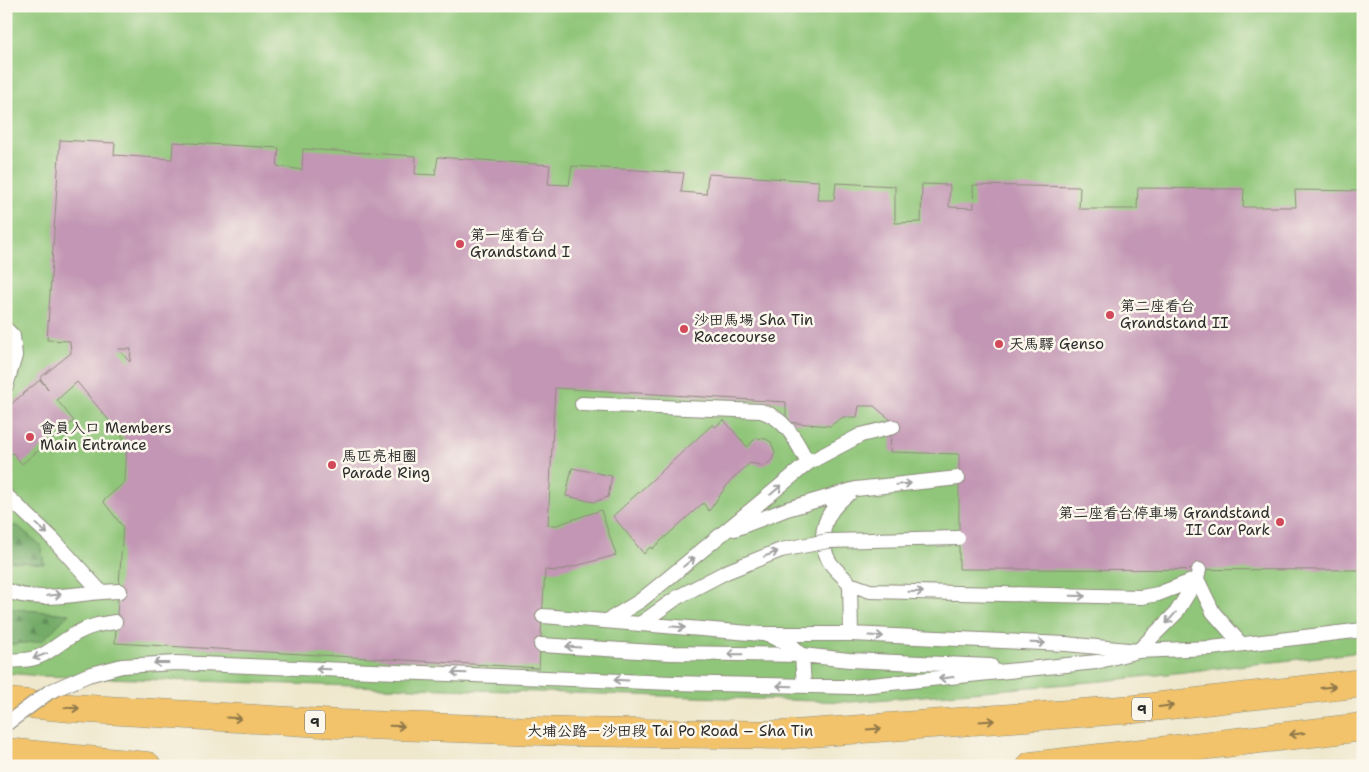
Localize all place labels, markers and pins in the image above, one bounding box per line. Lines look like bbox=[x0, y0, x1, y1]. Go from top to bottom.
place label: 第一座看台 Grandstand I bbox=[470, 225, 570, 262]
marker: 第一座看台 Grandstand I bbox=[454, 238, 466, 250]
place label: 第二座看台 Grandstand II bbox=[1120, 296, 1229, 333]
marker: 第二座看台 Grandstand II bbox=[1104, 309, 1116, 321]
place label: 沙田馬場 Sha Tin Racecourse bbox=[694, 310, 813, 347]
marker: 沙田馬場 Sha Tin Racecourse bbox=[678, 323, 690, 335]
place label: 天馬驛 Genso bbox=[1009, 334, 1104, 354]
marker: 天馬驛 Genso bbox=[993, 338, 1005, 350]
place label: 會員入口 Members Main Entrance bbox=[40, 418, 172, 455]
marker: 會員入口 Members Main Entrance bbox=[24, 431, 36, 443]
place label: 馬匹亮相圈 Parade Ring bbox=[342, 446, 430, 483]
marker: 馬匹亮相圈 Parade Ring bbox=[326, 459, 338, 471]
place label: 第二座看台停車場 Grandstand II Car Park bbox=[1058, 503, 1270, 540]
marker: 第二座看台停車場 Grandstand II Car Park bbox=[1274, 516, 1286, 528]

